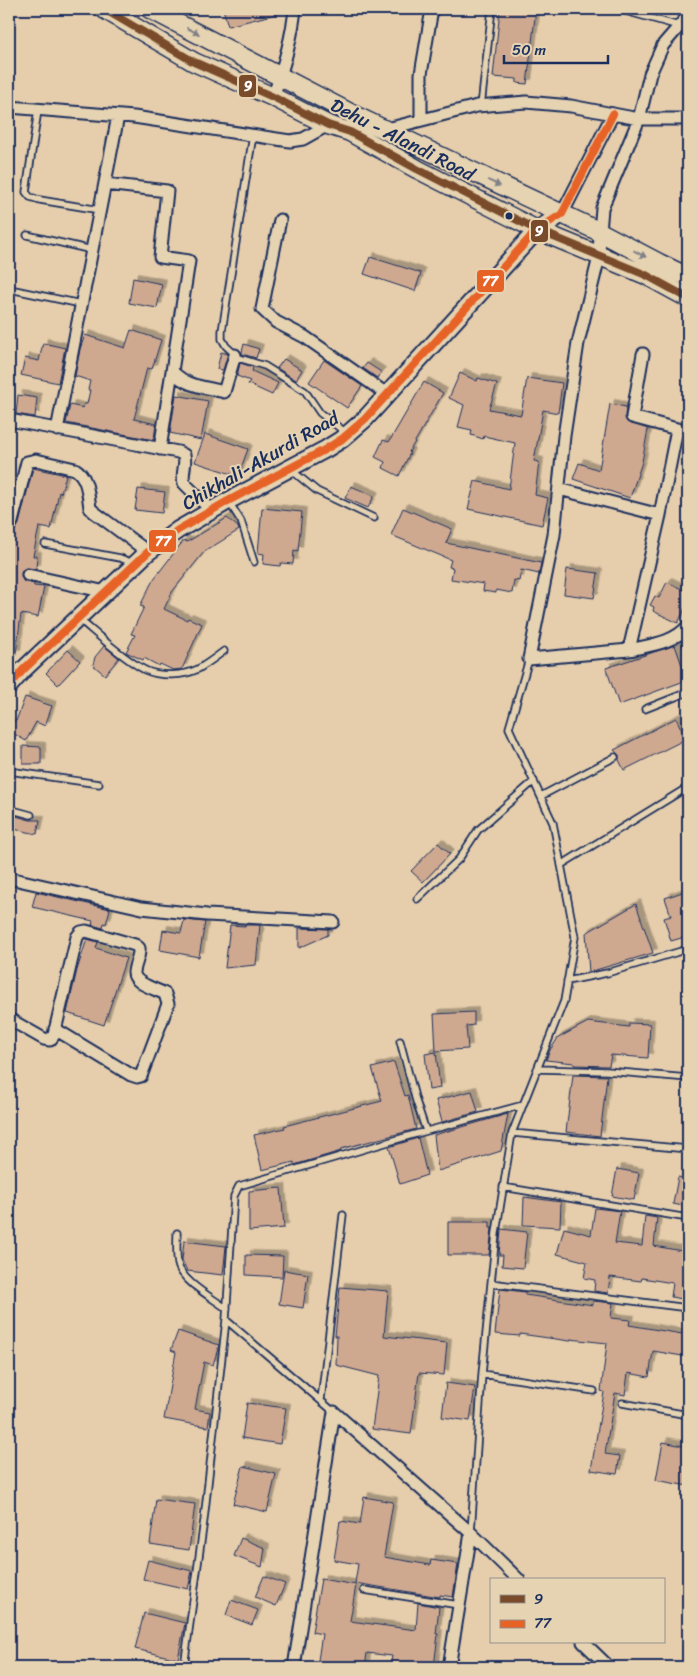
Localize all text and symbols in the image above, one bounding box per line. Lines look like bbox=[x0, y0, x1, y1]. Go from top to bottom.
one-way arrow bbox=[186, 27, 200, 35]
scale bar bbox=[504, 32, 608, 64]
text: 50 m bbox=[512, 37, 547, 63]
line badge: 9 bbox=[238, 74, 257, 98]
text: 9 bbox=[244, 74, 253, 99]
street label: Dehu - Alandi Road bbox=[325, 89, 482, 191]
one-way arrow bbox=[487, 179, 501, 187]
unlabelled marker bbox=[504, 211, 514, 221]
line badge: 9 bbox=[530, 219, 549, 243]
text: 9 bbox=[535, 219, 544, 244]
one-way arrow bbox=[634, 249, 647, 258]
line badge: 77 bbox=[476, 269, 505, 293]
text: 77 bbox=[482, 269, 499, 294]
street label: Chikhali-Akurdi Road bbox=[175, 401, 346, 519]
line badge: 77 bbox=[148, 529, 177, 553]
text: 77 bbox=[155, 529, 172, 554]
legend bbox=[490, 1578, 664, 1644]
text: 9 bbox=[534, 1586, 543, 1612]
text: 77 bbox=[534, 1610, 553, 1636]

